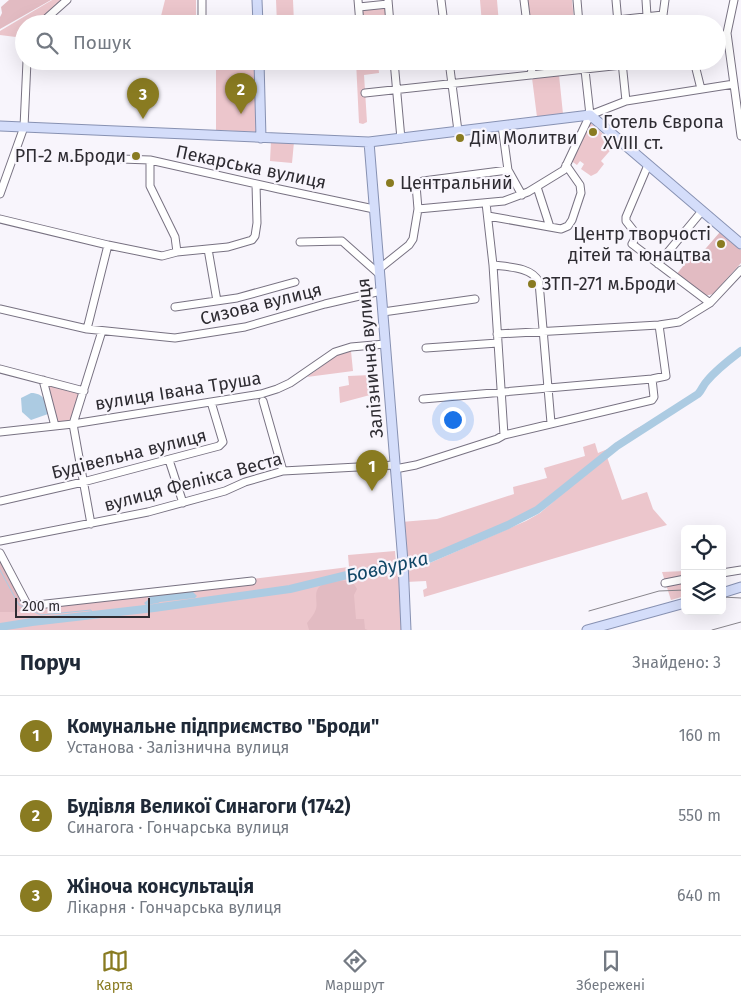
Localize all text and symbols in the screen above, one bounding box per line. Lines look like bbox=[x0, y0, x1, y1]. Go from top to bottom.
search box bbox=[15, 15, 726, 70]
icon: search bbox=[33, 29, 61, 57]
text: Пошук bbox=[73, 31, 131, 54]
pin: 2 bbox=[225, 73, 257, 114]
pin: 3 bbox=[127, 78, 159, 119]
place label: Готель Європа XVIII ст. bbox=[603, 111, 724, 154]
marker: Готель Європа XVIII ст. bbox=[587, 126, 599, 138]
place label: Дім Молитви bbox=[469, 127, 578, 149]
marker: Дім Молитви bbox=[454, 132, 466, 144]
street label: Пекарська вулиця bbox=[174, 140, 328, 194]
place label: РП-2 м.Броди bbox=[15, 145, 126, 167]
marker: РП-2 м.Броди bbox=[130, 150, 142, 162]
place label: Центральний bbox=[400, 172, 513, 194]
marker: Центральний bbox=[384, 177, 396, 189]
place label: Центр творчості дітей та юнацтва bbox=[568, 223, 711, 266]
marker: Центр творчості дітей та юнацтва bbox=[715, 238, 727, 250]
place label: ЗТП-271 м.Броди bbox=[542, 273, 676, 295]
street label: Залізнична вулиця bbox=[352, 277, 388, 439]
street label: Сизова вулиця bbox=[198, 278, 324, 330]
marker: ЗТП-271 м.Броди bbox=[526, 278, 538, 290]
street label: вулиця Івана Труша bbox=[93, 367, 263, 415]
your location bbox=[440, 407, 466, 433]
street label: Будівельна вулиця bbox=[49, 424, 209, 484]
street label: вулиця Фелікса Веста bbox=[102, 448, 284, 516]
pin: 1 bbox=[356, 450, 388, 491]
map controls bbox=[681, 525, 726, 615]
button: locate bbox=[681, 525, 726, 570]
water label: Бовдурка bbox=[344, 546, 430, 588]
button: layers bbox=[681, 570, 726, 615]
scale bar bbox=[15, 595, 150, 618]
text: 200 m bbox=[22, 598, 60, 615]
text: Поруч bbox=[20, 650, 81, 676]
text: Знайдено: 3 bbox=[632, 653, 721, 672]
text: Комунальне підприємство "Броди" bbox=[67, 715, 379, 738]
text: 1 bbox=[32, 726, 40, 745]
text: 160 m bbox=[679, 726, 721, 745]
text: Установа · Залізнична вулиця bbox=[67, 738, 289, 757]
text: Будівля Великої Синагоги (1742) bbox=[67, 795, 350, 818]
text: 2 bbox=[32, 806, 40, 825]
text: 550 m bbox=[678, 806, 721, 825]
text: Синагога · Гончарська вулиця bbox=[67, 818, 289, 837]
text: Жіноча консультація bbox=[67, 875, 254, 898]
text: 3 bbox=[32, 886, 40, 905]
text: 640 m bbox=[677, 886, 721, 905]
text: Лікарня · Гончарська вулиця bbox=[67, 898, 282, 917]
tab: Карта bbox=[96, 947, 133, 994]
tab: Маршрут bbox=[325, 947, 384, 994]
tab: Збережені bbox=[576, 947, 645, 994]

